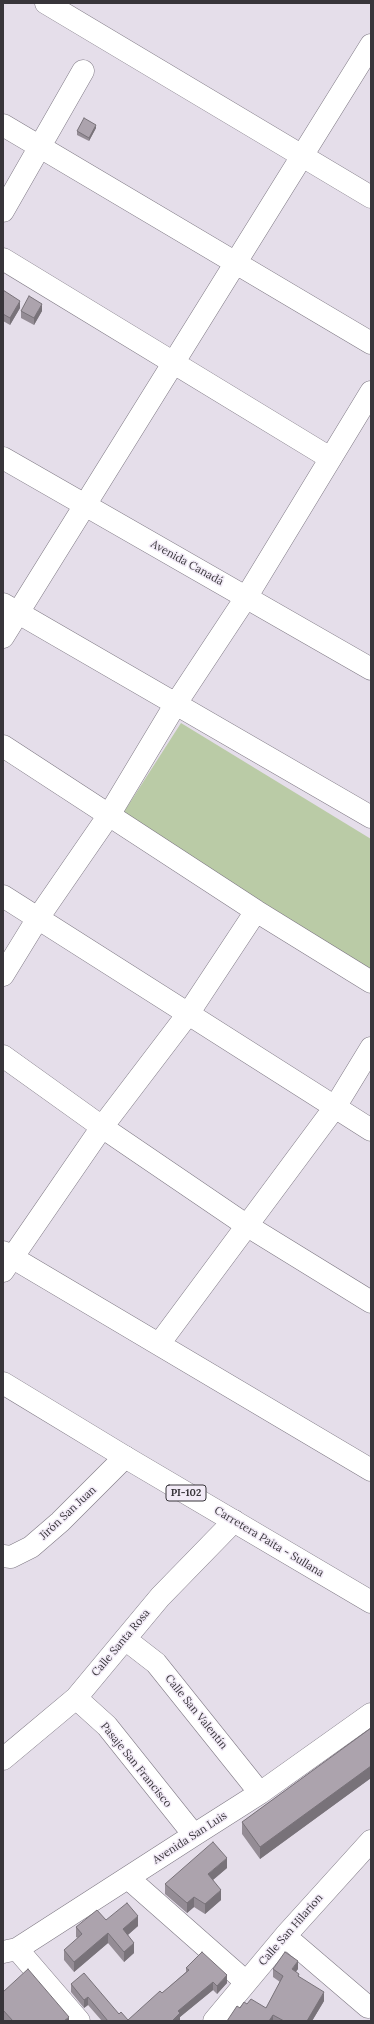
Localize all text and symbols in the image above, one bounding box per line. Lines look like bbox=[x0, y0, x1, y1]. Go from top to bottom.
street label: Avenida Canadá bbox=[148, 538, 226, 588]
street label: Jirón San Juan bbox=[37, 1483, 99, 1543]
road number: PI-102 bbox=[166, 1485, 206, 1501]
street label: Carretera Paita - Sullana bbox=[212, 1504, 326, 1580]
street label: Calle Santa Rosa bbox=[89, 1607, 153, 1679]
street label: Calle San Valentín bbox=[162, 1672, 230, 1752]
street label: Pasaje San Francisco bbox=[98, 1720, 174, 1810]
street label: Avenida San Luis bbox=[150, 1809, 230, 1867]
street label: Calle San Hilarion bbox=[256, 1891, 326, 1969]

